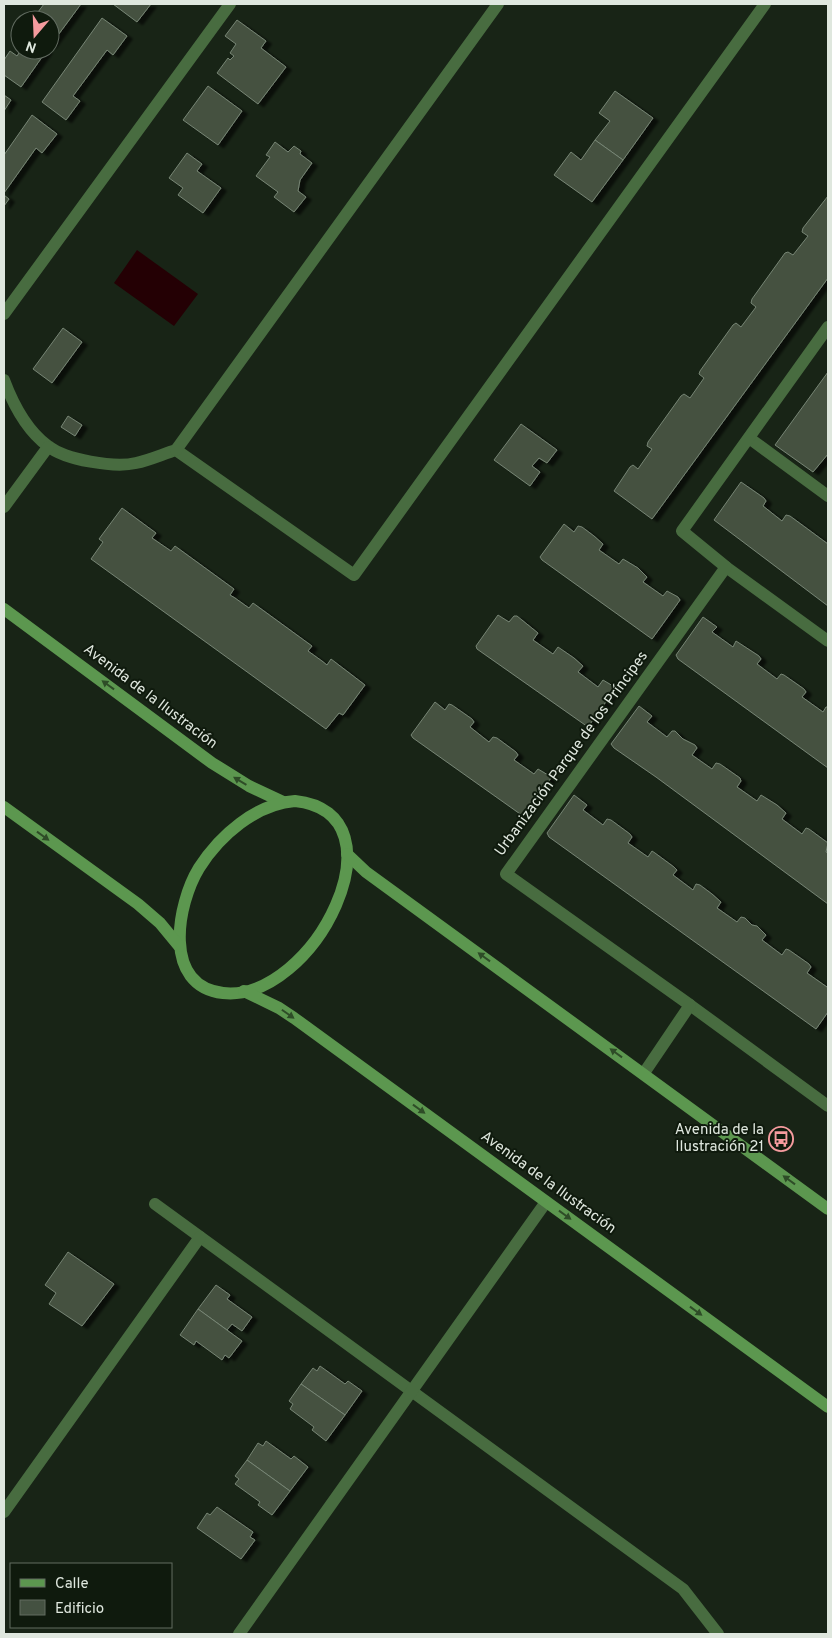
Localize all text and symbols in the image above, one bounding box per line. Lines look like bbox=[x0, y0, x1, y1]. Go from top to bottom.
north arrow bbox=[10, 10, 60, 60]
text: N bbox=[24, 36, 39, 56]
street label: Avenida de la Ilustración bbox=[79, 640, 221, 754]
street label: Urbanización Parque de los Príncipes bbox=[491, 648, 653, 860]
one-way arrow bbox=[102, 680, 115, 691]
one-way arrow bbox=[233, 776, 246, 785]
one-way arrow bbox=[36, 831, 50, 841]
one-way arrow bbox=[477, 952, 491, 962]
one-way arrow bbox=[281, 1009, 294, 1019]
one-way arrow bbox=[609, 1048, 623, 1058]
one-way arrow bbox=[412, 1104, 426, 1114]
place label: Avenida de la Ilustración 21 bbox=[675, 1121, 764, 1157]
bus stop icon: Avenida de la Ilustración 21 bbox=[768, 1126, 794, 1152]
street label: Avenida de la Ilustración bbox=[476, 1127, 620, 1239]
one-way arrow bbox=[782, 1175, 796, 1185]
one-way arrow bbox=[558, 1210, 572, 1220]
one-way arrow bbox=[689, 1306, 703, 1316]
legend bbox=[10, 1563, 172, 1628]
text: Calle bbox=[55, 1575, 89, 1594]
text: Edificio bbox=[55, 1600, 104, 1619]

